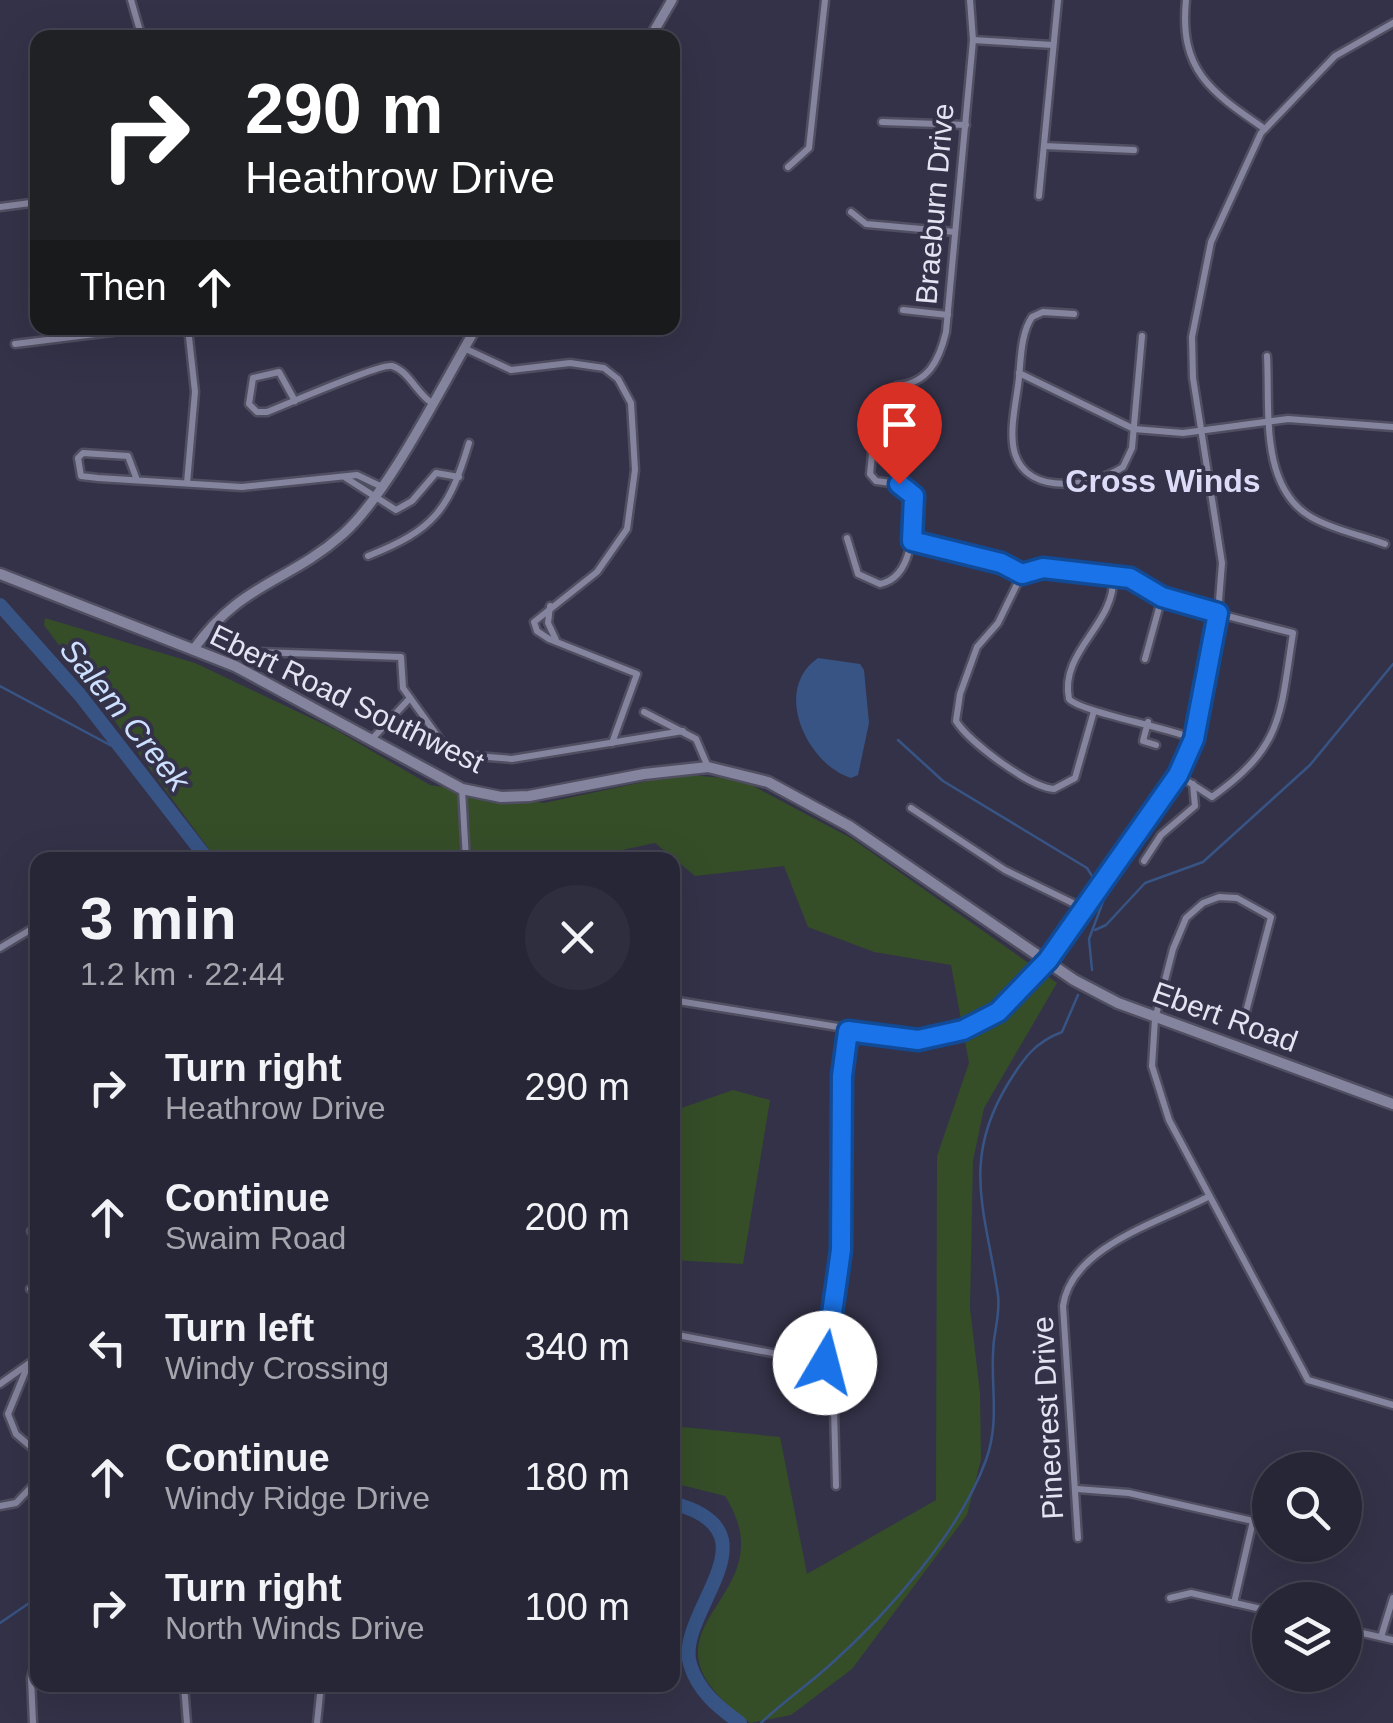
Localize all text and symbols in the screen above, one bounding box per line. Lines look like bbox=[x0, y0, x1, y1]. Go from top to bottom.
icon: right bbox=[80, 70, 210, 200]
text: 290 m bbox=[245, 70, 443, 148]
street label: Braeburn Drive bbox=[909, 102, 960, 306]
text: Heathrow Drive bbox=[245, 152, 555, 203]
icon: ahead bbox=[187, 260, 242, 315]
text: Then bbox=[80, 266, 167, 308]
pin bbox=[857, 382, 942, 485]
icon: arrive bbox=[872, 397, 927, 452]
district label: Cross Winds bbox=[1065, 463, 1261, 499]
street label: Ebert Road Southwest bbox=[205, 618, 490, 779]
water label: Salem Creek bbox=[53, 632, 198, 800]
text: 3 min bbox=[80, 885, 237, 952]
button: close bbox=[525, 885, 630, 990]
text: 1.2 km · 22:44 bbox=[80, 956, 285, 992]
street label: Ebert Road bbox=[1148, 975, 1302, 1058]
text: Turn right bbox=[165, 1047, 342, 1089]
icon: right bbox=[80, 1060, 135, 1115]
text: 290 m bbox=[524, 1066, 630, 1108]
text: Heathrow Drive bbox=[165, 1090, 386, 1126]
text: Continue bbox=[165, 1177, 330, 1219]
icon: ahead bbox=[80, 1190, 135, 1245]
text: 200 m bbox=[524, 1196, 630, 1238]
text: Swaim Road bbox=[165, 1220, 346, 1256]
text: Turn left bbox=[165, 1307, 314, 1349]
position arrow bbox=[773, 1311, 877, 1415]
street label: Pinecrest Drive bbox=[1026, 1316, 1069, 1520]
icon: left bbox=[80, 1320, 135, 1375]
text: 340 m bbox=[524, 1326, 630, 1368]
text: Windy Crossing bbox=[165, 1350, 389, 1386]
text: Continue bbox=[165, 1437, 330, 1479]
icon: ahead bbox=[80, 1450, 135, 1505]
map controls bbox=[1252, 1452, 1362, 1692]
button: search bbox=[1252, 1452, 1362, 1562]
text: 180 m bbox=[524, 1456, 630, 1498]
text: Windy Ridge Drive bbox=[165, 1480, 430, 1516]
text: Turn right bbox=[165, 1567, 342, 1609]
icon: right bbox=[80, 1580, 135, 1635]
button: layers bbox=[1252, 1582, 1362, 1692]
text: 100 m bbox=[524, 1586, 630, 1628]
text: North Winds Drive bbox=[165, 1610, 425, 1646]

